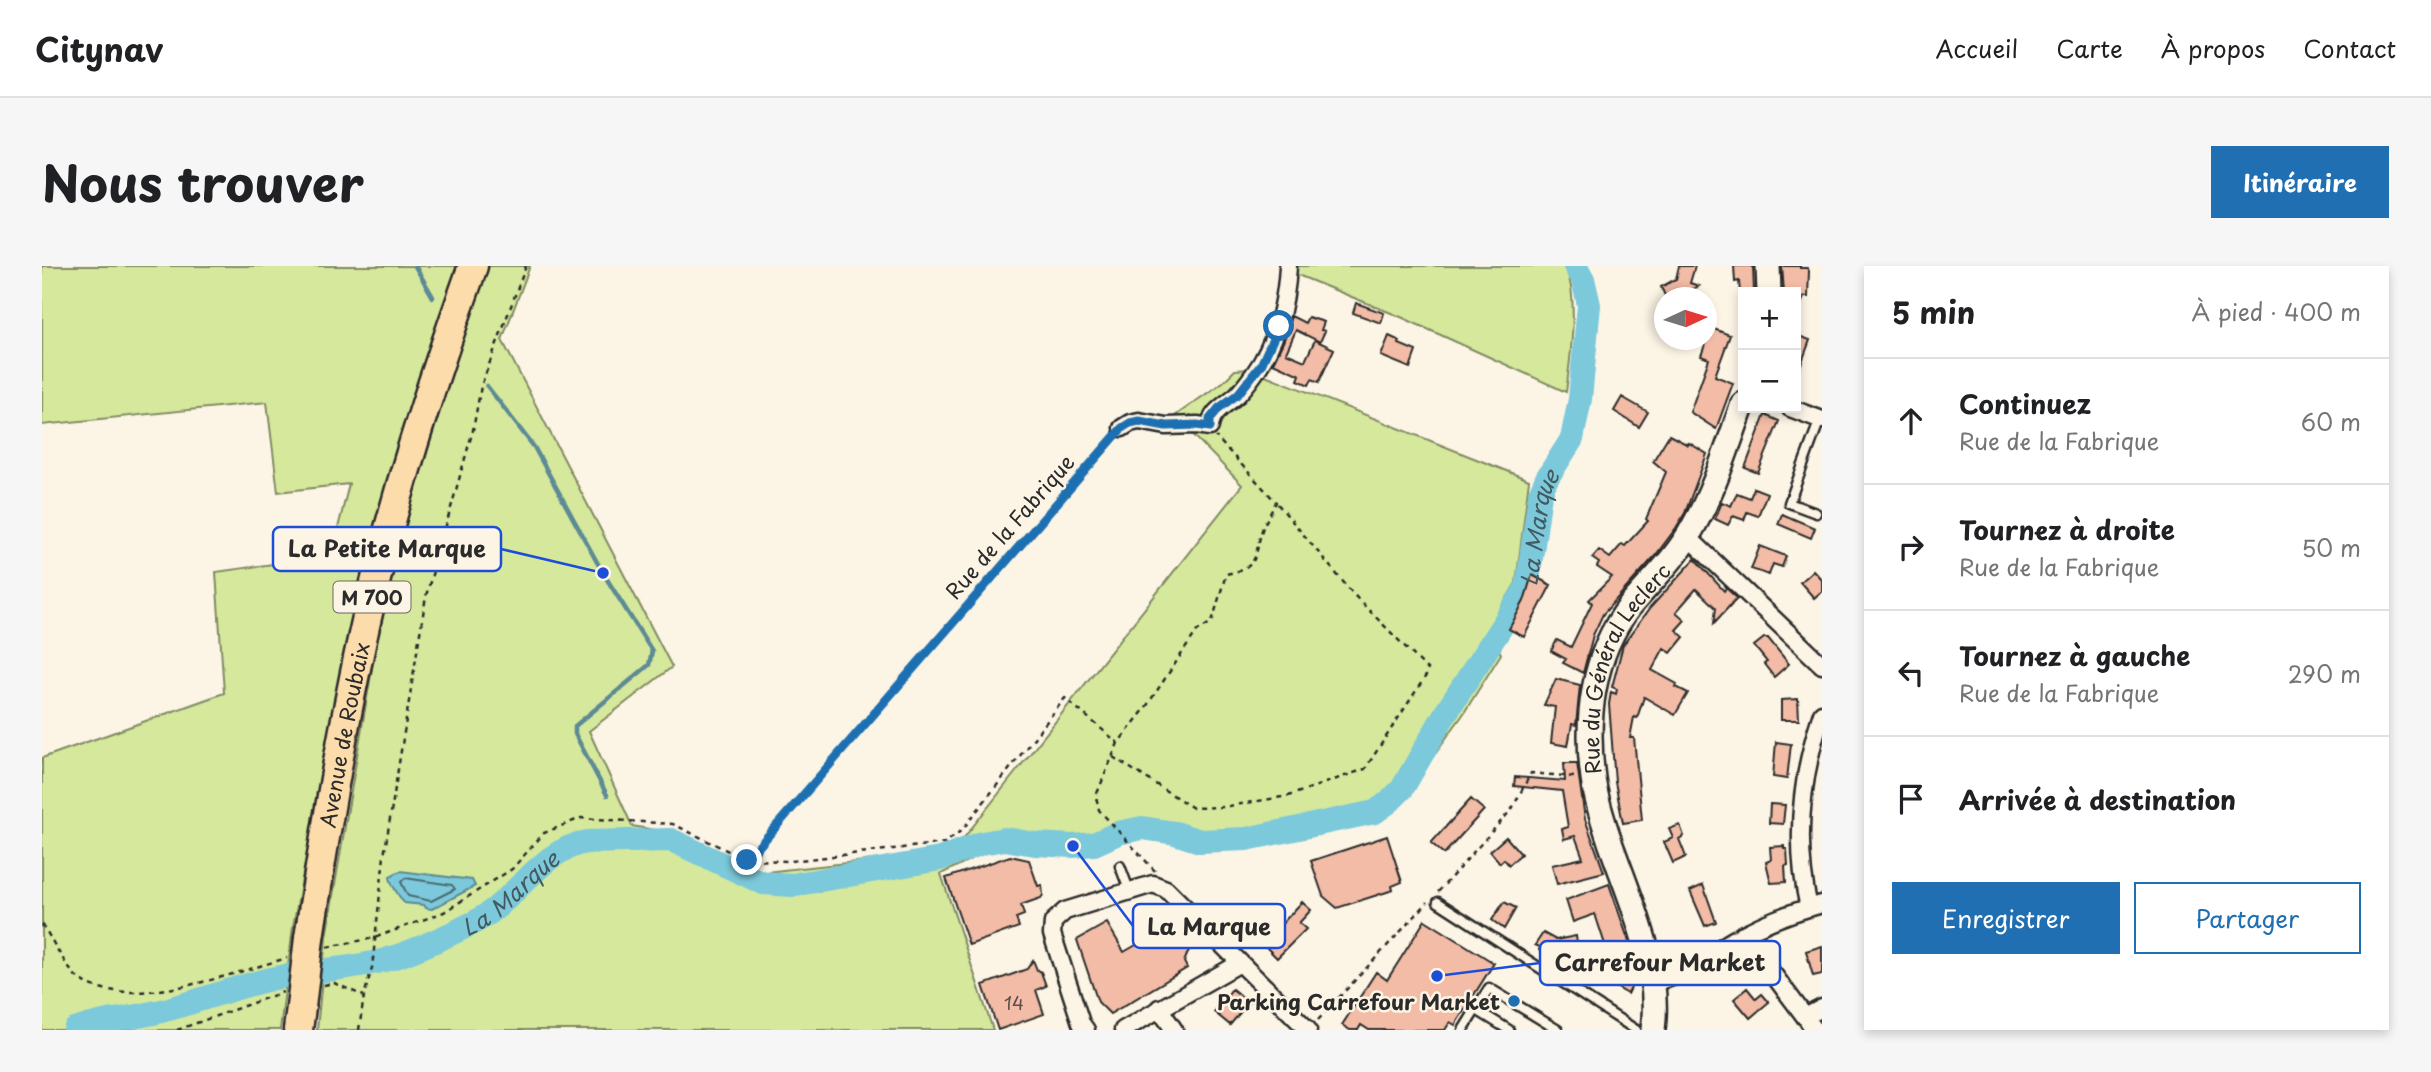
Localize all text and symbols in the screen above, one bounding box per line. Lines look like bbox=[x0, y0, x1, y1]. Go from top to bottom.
text: Citynav bbox=[35, 23, 163, 73]
text: Accueil bbox=[1935, 30, 2018, 66]
text: Carte bbox=[2056, 30, 2123, 66]
text: À propos bbox=[2161, 30, 2265, 66]
text: Contact bbox=[2303, 30, 2396, 66]
text: Nous trouver bbox=[42, 145, 364, 219]
button: Itinéraire bbox=[2211, 146, 2389, 218]
north arrow bbox=[1654, 287, 1717, 350]
map controls bbox=[1738, 287, 1801, 413]
button: + bbox=[1738, 287, 1801, 350]
text: 5 min bbox=[1892, 289, 1975, 334]
text: À pied · 400 m bbox=[2192, 294, 2361, 329]
route start bbox=[1263, 310, 1294, 341]
button: − bbox=[1738, 350, 1801, 413]
text: Continuez bbox=[1959, 384, 2091, 423]
icon: ahead bbox=[1892, 402, 1930, 440]
text: 60 m bbox=[2301, 404, 2361, 439]
text: Rue de la Fabrique bbox=[1959, 423, 2159, 458]
street label: Rue de la Fabrique bbox=[937, 446, 1081, 606]
water label: La Marque bbox=[1510, 460, 1567, 588]
text: Tournez à droite bbox=[1959, 510, 2175, 549]
callout: La Petite Marque bbox=[273, 527, 501, 571]
icon: right bbox=[1892, 528, 1930, 566]
text: La Petite Marque bbox=[288, 530, 486, 565]
text: 50 m bbox=[2301, 530, 2361, 565]
text: Rue de la Fabrique bbox=[1959, 549, 2159, 584]
street label: Rue du Général Leclerc bbox=[1574, 556, 1678, 776]
road number: M 700 bbox=[334, 582, 410, 612]
text: Tournez à gauche bbox=[1959, 636, 2190, 675]
street label: Avenue de Roubaix bbox=[311, 639, 377, 830]
icon: left bbox=[1892, 654, 1930, 692]
text: 290 m bbox=[2288, 656, 2361, 691]
text: Rue de la Fabrique bbox=[1959, 675, 2159, 710]
icon: arrive bbox=[1892, 780, 1930, 818]
text: Arrivée à destination bbox=[1959, 780, 2236, 819]
water label: La Marque bbox=[455, 840, 567, 944]
route end bbox=[731, 844, 762, 875]
button: Enregistrer bbox=[1892, 882, 2120, 954]
button: Partager bbox=[2134, 882, 2361, 954]
callout: La Marque bbox=[1133, 904, 1285, 948]
text: La Marque bbox=[1147, 908, 1271, 943]
callout: Carrefour Market bbox=[1540, 941, 1780, 985]
text: Carrefour Market bbox=[1554, 944, 1766, 979]
place label: Parking Carrefour Market bbox=[1217, 985, 1500, 1017]
house number: 14 bbox=[1004, 989, 1024, 1016]
marker: Parking Carrefour Market bbox=[1506, 993, 1522, 1009]

